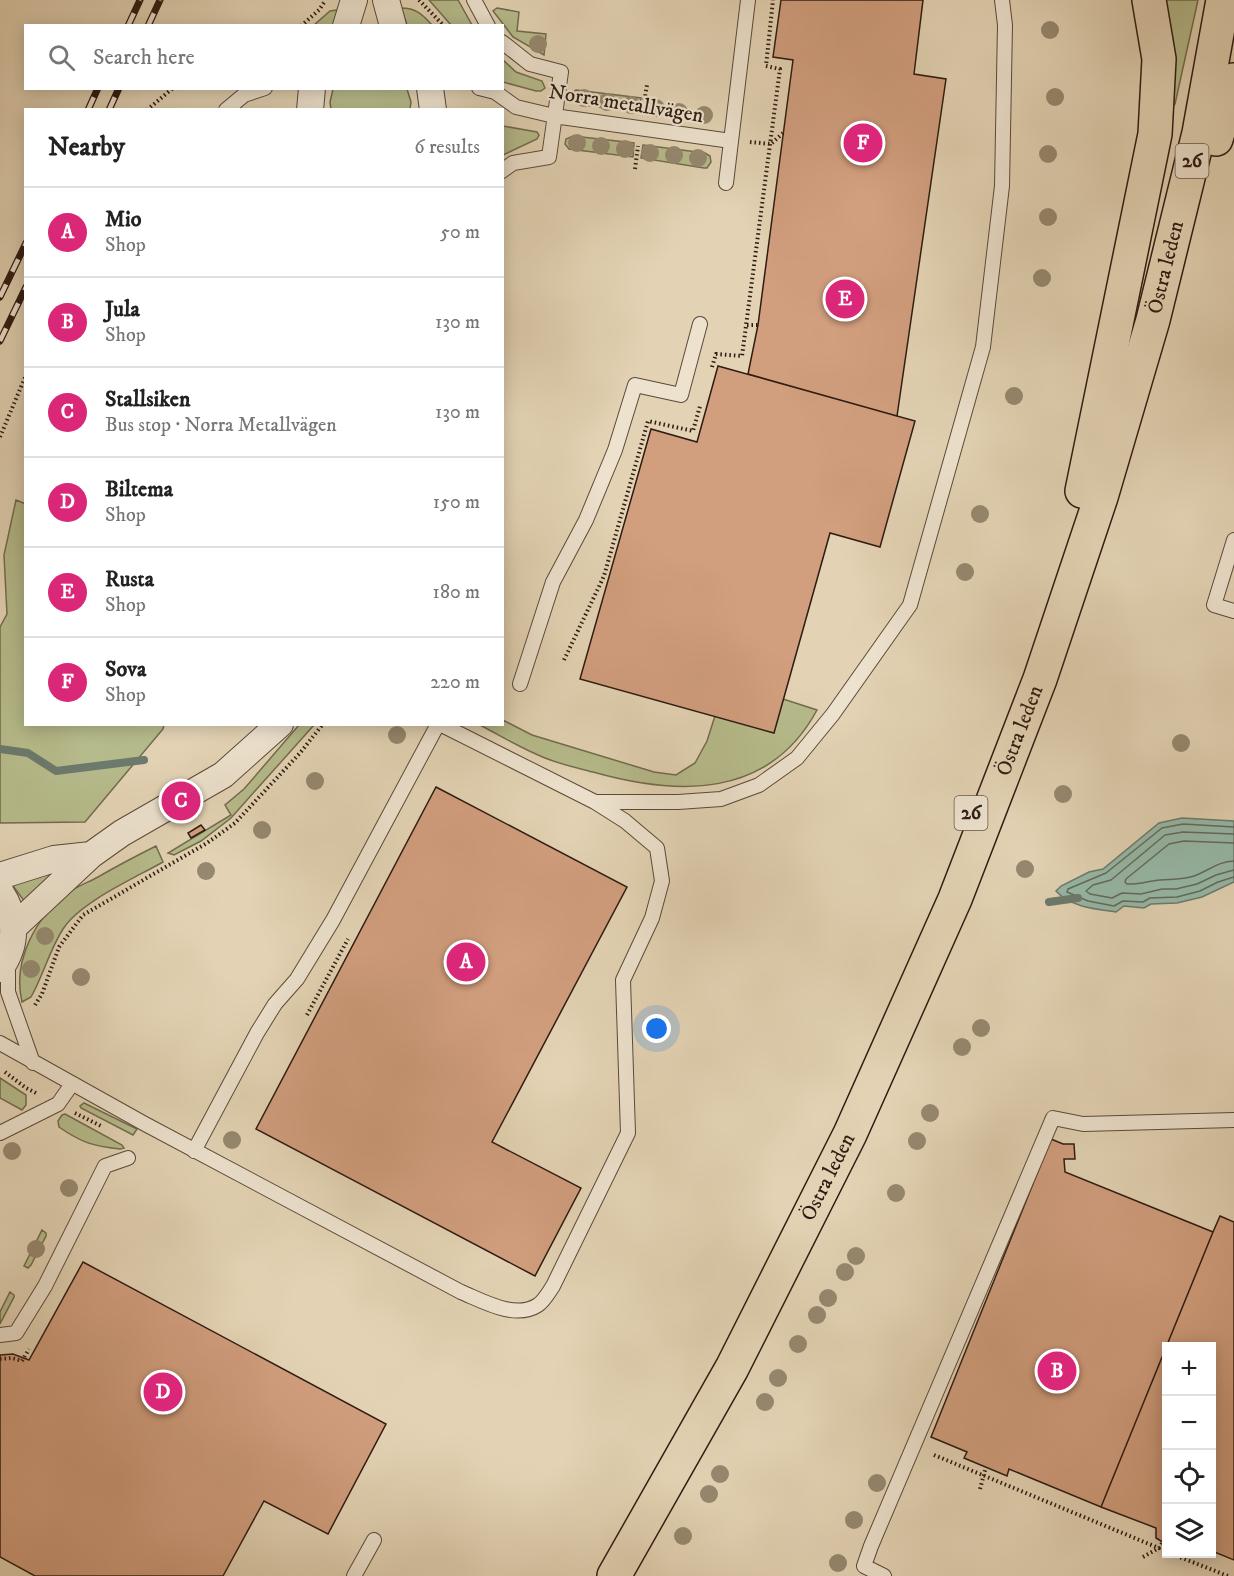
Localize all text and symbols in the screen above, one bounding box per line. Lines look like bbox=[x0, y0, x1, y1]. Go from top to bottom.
search box bbox=[24, 24, 504, 90]
icon: search bbox=[45, 41, 78, 74]
text: Search here bbox=[93, 44, 195, 71]
street label: Norra metallvägen bbox=[547, 79, 705, 129]
pin: F bbox=[844, 120, 882, 166]
text: Nearby bbox=[48, 131, 125, 164]
text: 6 results bbox=[414, 135, 480, 160]
road number: 26 bbox=[1176, 144, 1208, 178]
text: Mio bbox=[105, 206, 141, 233]
street label: Östra leden bbox=[1141, 218, 1190, 317]
text: A bbox=[61, 220, 74, 245]
text: 50 m bbox=[440, 220, 480, 245]
text: Shop bbox=[105, 233, 146, 258]
pin: E bbox=[826, 276, 864, 322]
text: Jula bbox=[105, 296, 140, 323]
text: B bbox=[61, 310, 74, 335]
text: 130 m bbox=[435, 310, 480, 335]
text: Shop bbox=[105, 323, 146, 348]
text: Stallsiken bbox=[105, 386, 190, 413]
text: C bbox=[61, 400, 74, 425]
text: 130 m bbox=[435, 400, 480, 425]
text: Bus stop · Norra Metallvägen bbox=[105, 413, 337, 438]
text: Biltema bbox=[105, 476, 173, 503]
text: D bbox=[60, 490, 75, 515]
text: 150 m bbox=[433, 490, 480, 515]
text: Shop bbox=[105, 503, 146, 528]
text: Rusta bbox=[105, 566, 154, 593]
text: E bbox=[60, 580, 75, 605]
text: 180 m bbox=[433, 580, 480, 605]
text: Shop bbox=[105, 593, 146, 618]
text: Sova bbox=[105, 656, 146, 683]
text: F bbox=[61, 670, 74, 695]
text: 220 m bbox=[430, 670, 480, 695]
street label: Östra leden bbox=[990, 682, 1049, 780]
text: Shop bbox=[105, 683, 146, 708]
pin: C bbox=[162, 778, 201, 824]
road number: 26 bbox=[954, 796, 988, 830]
pin: A bbox=[446, 940, 486, 984]
your location bbox=[642, 1014, 671, 1043]
street label: Östra leden bbox=[794, 1129, 861, 1225]
map controls bbox=[1162, 1342, 1216, 1558]
button: + bbox=[1162, 1342, 1216, 1396]
pin: B bbox=[1038, 1348, 1076, 1394]
pin: D bbox=[144, 1370, 182, 1414]
button: − bbox=[1162, 1396, 1216, 1450]
button: locate bbox=[1162, 1450, 1216, 1504]
button: layers bbox=[1162, 1504, 1216, 1558]

